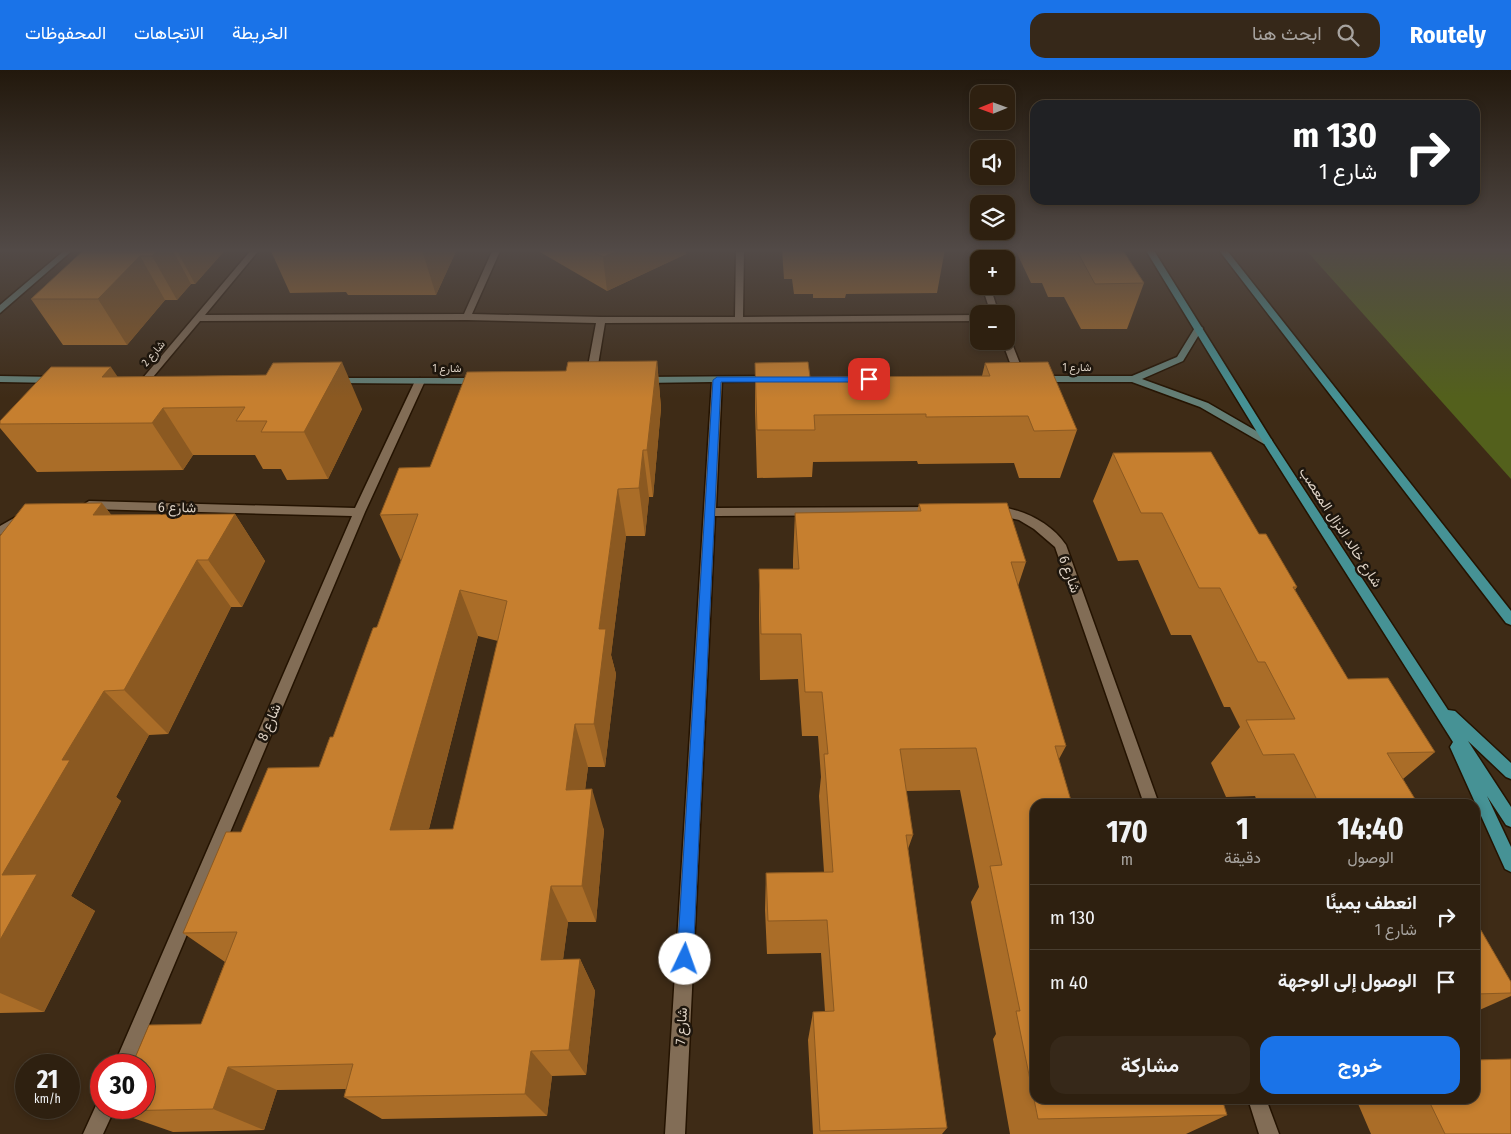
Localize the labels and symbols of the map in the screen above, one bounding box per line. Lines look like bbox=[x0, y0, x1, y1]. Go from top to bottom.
north arrow bbox=[970, 85, 1015, 130]
street label: شارع 2 bbox=[139, 338, 169, 369]
pin bbox=[848, 358, 890, 400]
street label: شارع 1 bbox=[1062, 361, 1092, 375]
street label: شارع 1 bbox=[432, 362, 462, 376]
street label: شارع خالد النزال المعصب bbox=[1294, 464, 1386, 592]
street label: شارع 6 bbox=[158, 499, 196, 518]
street label: شارع 6 bbox=[1053, 553, 1084, 596]
street label: شارع 8 bbox=[254, 701, 287, 744]
position arrow bbox=[658, 932, 710, 984]
street label: شارع 7 bbox=[672, 1007, 693, 1045]
speed limit sign: 30 bbox=[90, 1054, 155, 1119]

